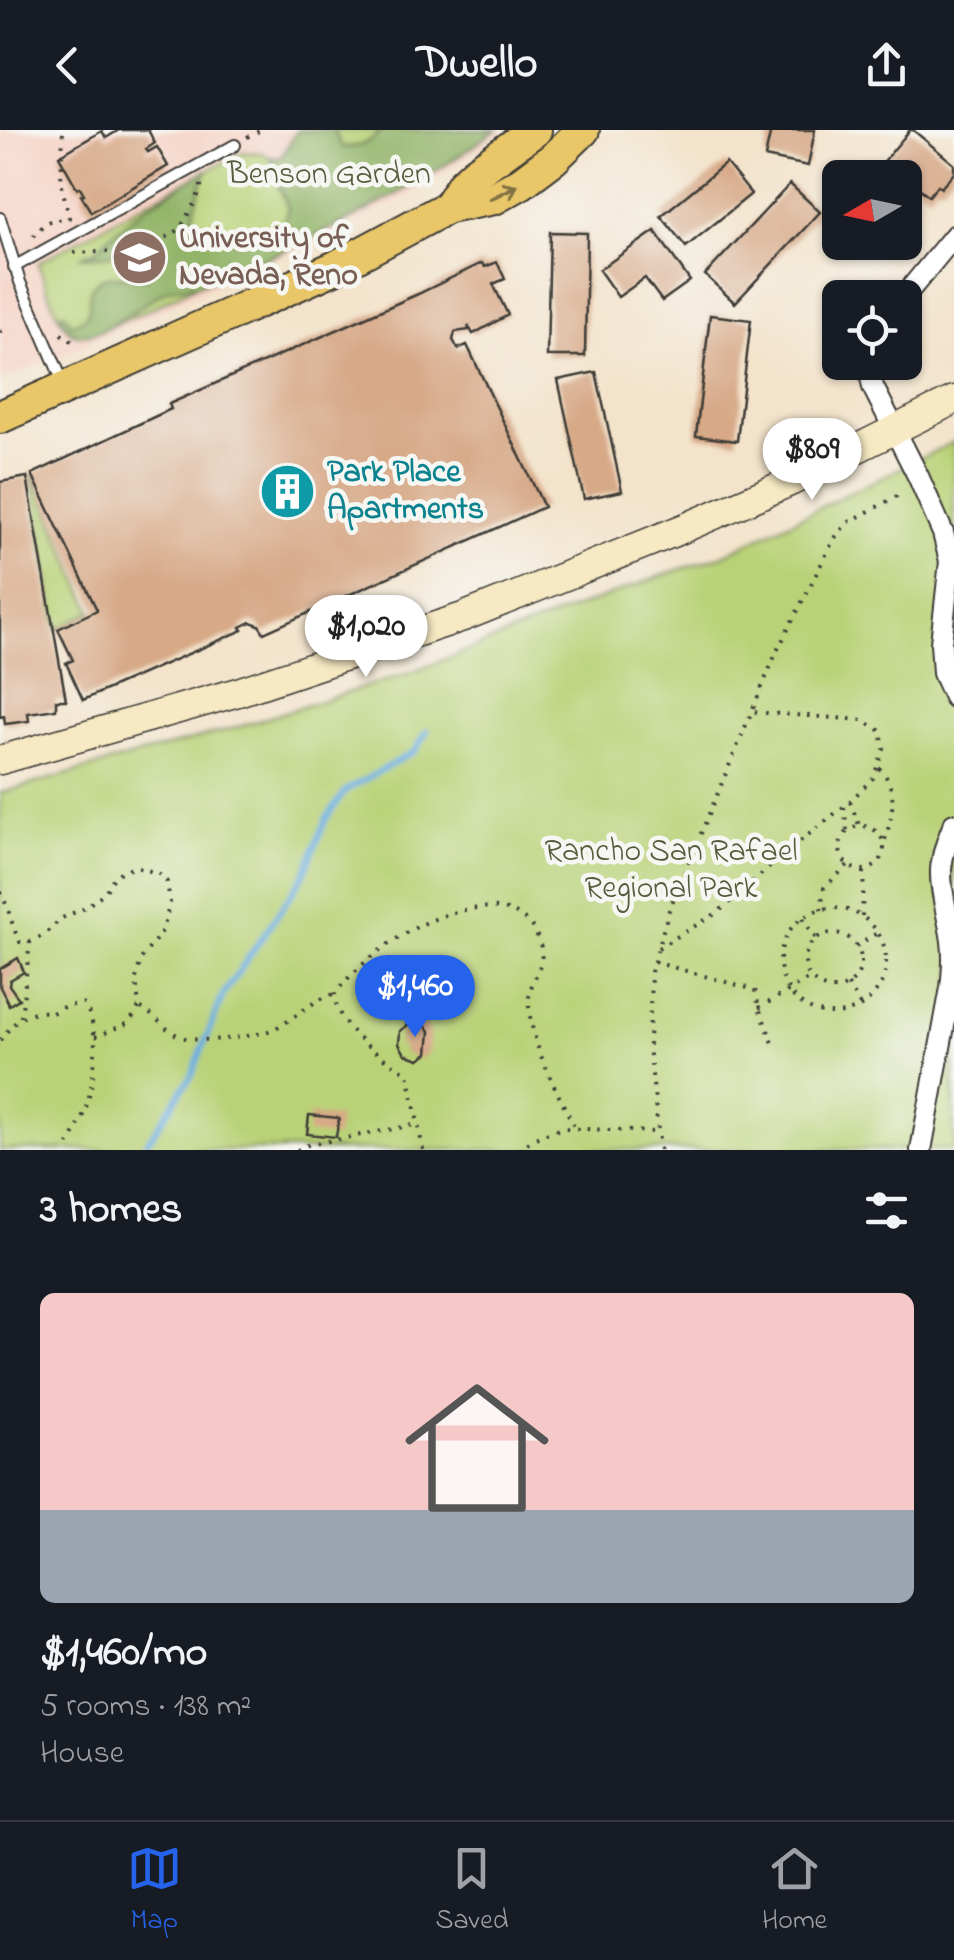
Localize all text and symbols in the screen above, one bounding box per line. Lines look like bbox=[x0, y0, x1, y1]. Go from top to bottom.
text: Dwello bbox=[416, 32, 538, 98]
icon: back bbox=[40, 38, 95, 93]
icon: share bbox=[859, 38, 914, 93]
park label: Benson Garden bbox=[226, 152, 431, 199]
north arrow bbox=[822, 160, 922, 260]
map controls bbox=[822, 160, 922, 380]
one-way arrow bbox=[489, 182, 519, 201]
place label: University of Nevada, Reno bbox=[179, 216, 358, 300]
school or university icon: University of Nevada, Reno bbox=[110, 227, 170, 287]
button: locate bbox=[822, 280, 922, 380]
pin: $809 bbox=[753, 418, 871, 503]
text: $809 bbox=[785, 427, 839, 474]
place label: Park Place Apartments bbox=[327, 450, 484, 534]
building icon: Park Place Apartments bbox=[258, 461, 318, 521]
pin: $1,020 bbox=[285, 595, 447, 680]
text: $1,020 bbox=[327, 604, 405, 651]
park label: Rancho San Rafael Regional Park bbox=[544, 829, 798, 913]
pin: $1,460 bbox=[334, 955, 496, 1040]
text: $1,460 bbox=[377, 964, 453, 1011]
text: 3 homes bbox=[40, 1180, 182, 1241]
icon: filters bbox=[859, 1183, 914, 1238]
icon: home bbox=[387, 1358, 567, 1538]
text: $1,460/mo bbox=[40, 1623, 207, 1684]
text: 5 rooms · 138 m² bbox=[40, 1684, 251, 1731]
text: House bbox=[40, 1731, 124, 1778]
tab: Map bbox=[127, 1841, 182, 1942]
tab: Saved bbox=[435, 1841, 508, 1942]
tab: Home bbox=[762, 1841, 827, 1942]

